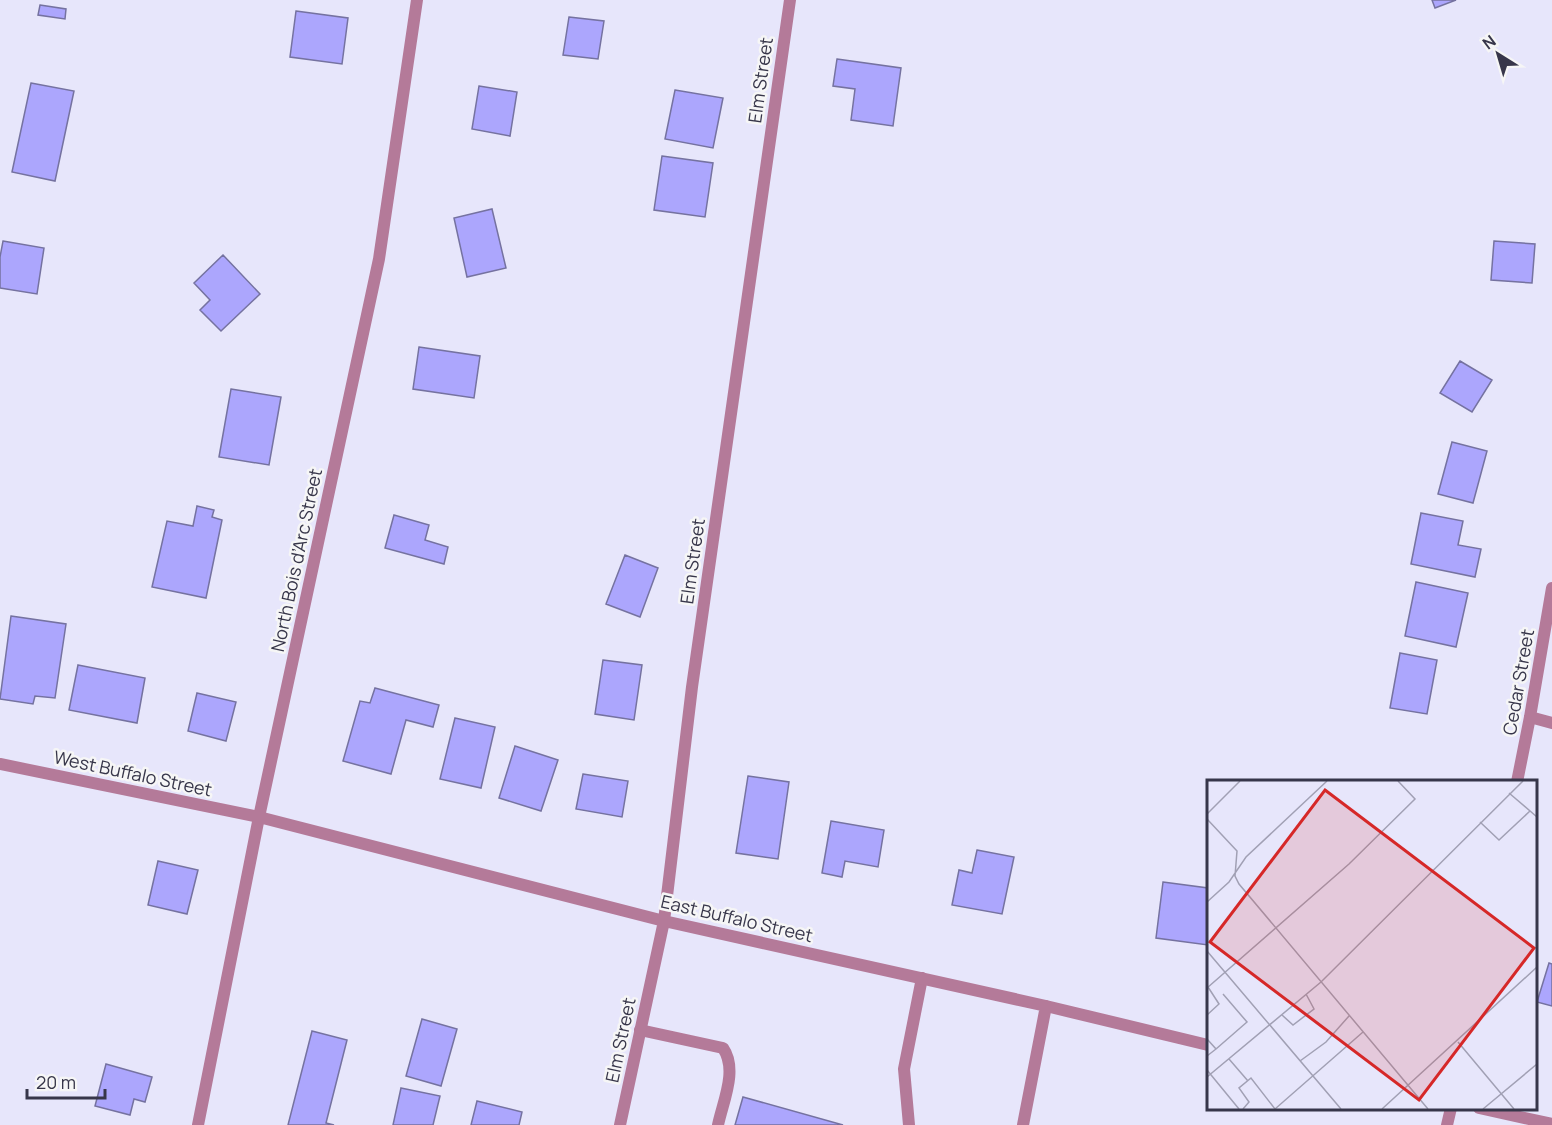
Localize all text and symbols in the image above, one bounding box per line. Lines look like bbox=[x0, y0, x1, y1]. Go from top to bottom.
north arrow bbox=[1468, 24, 1528, 84]
text: N bbox=[1478, 30, 1500, 54]
street label: Elm Street bbox=[742, 36, 778, 124]
street label: North Bois d’Arc Street bbox=[265, 466, 327, 654]
street label: Elm Street bbox=[674, 517, 710, 605]
street label: Cedar Street bbox=[1497, 627, 1539, 737]
street label: West Buffalo Street bbox=[52, 744, 214, 802]
inset map bbox=[1207, 780, 1537, 1110]
street label: East Buffalo Street bbox=[659, 889, 815, 947]
street label: Elm Street bbox=[599, 995, 641, 1085]
scale bar bbox=[27, 1062, 105, 1100]
text: 20 m bbox=[36, 1070, 76, 1094]

